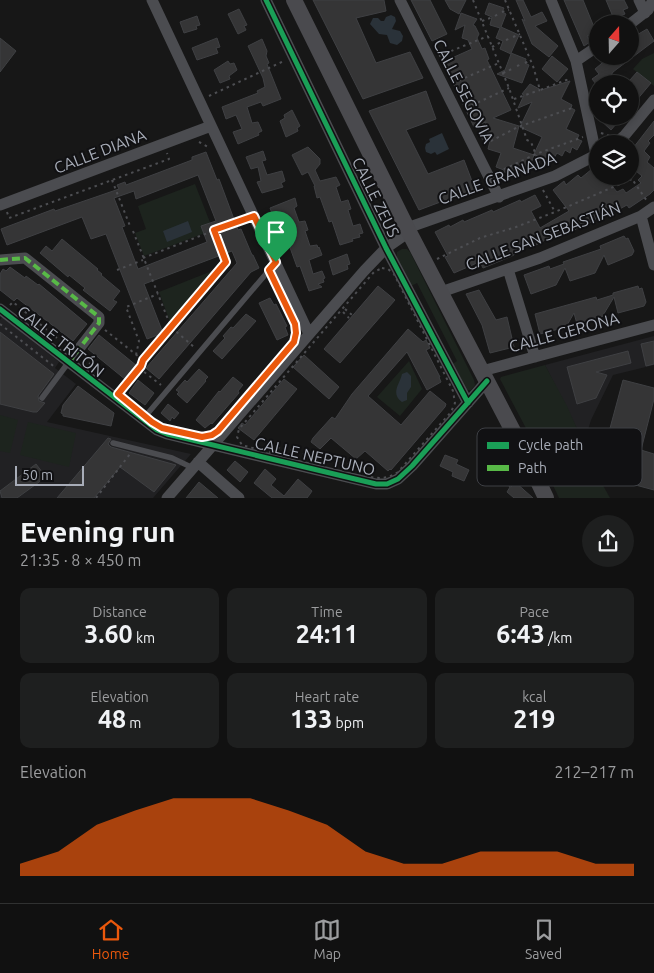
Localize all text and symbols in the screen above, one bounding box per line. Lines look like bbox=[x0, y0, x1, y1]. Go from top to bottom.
north arrow bbox=[589, 15, 639, 65]
map controls bbox=[589, 15, 639, 185]
street label: CALLE SEGOVIA bbox=[430, 36, 498, 146]
button: locate bbox=[589, 75, 639, 125]
street label: CALLE DIANA bbox=[51, 125, 149, 177]
button: layers bbox=[589, 135, 639, 185]
street label: CALLE GRANADA bbox=[436, 148, 559, 208]
street label: CALLE ZEUS bbox=[349, 154, 403, 240]
street label: CALLE SAN SEBASTIÁN bbox=[462, 196, 623, 274]
pin bbox=[255, 211, 297, 262]
icon: arrive bbox=[262, 218, 290, 246]
street label: CALLE TRITÓN bbox=[14, 301, 109, 380]
street label: CALLE GERONA bbox=[507, 308, 622, 355]
legend bbox=[477, 428, 642, 486]
street label: CALLE NEPTUNO bbox=[253, 433, 377, 479]
text: Cycle path bbox=[518, 437, 583, 453]
text: Path bbox=[518, 460, 547, 476]
scale bar bbox=[15, 463, 84, 486]
text: 50 m bbox=[22, 467, 53, 483]
button: share bbox=[582, 515, 634, 567]
text: Evening run bbox=[20, 516, 175, 547]
text: 21:35 · 8 × 450 m bbox=[20, 551, 141, 569]
text: Distance bbox=[93, 604, 147, 620]
text: Time bbox=[311, 604, 343, 620]
text: Pace bbox=[520, 604, 549, 620]
text: 3.60 bbox=[84, 620, 133, 648]
text: 24:11 bbox=[296, 620, 358, 648]
text: 6:43 bbox=[496, 620, 545, 648]
text: km bbox=[133, 630, 155, 646]
text: /km bbox=[545, 630, 572, 646]
text: Elevation bbox=[90, 689, 149, 705]
text: Heart rate bbox=[295, 689, 359, 705]
text: kcal bbox=[522, 689, 546, 705]
text: 48 bbox=[98, 705, 126, 733]
text: 133 bbox=[290, 705, 332, 733]
text: 219 bbox=[513, 705, 555, 733]
text: m bbox=[126, 715, 141, 731]
text: bpm bbox=[332, 715, 364, 731]
text: Elevation bbox=[20, 763, 87, 781]
text: 212–217 m bbox=[554, 763, 634, 781]
tab: Home bbox=[92, 916, 130, 962]
tab: Map bbox=[313, 916, 341, 962]
tab: Saved bbox=[525, 916, 562, 962]

